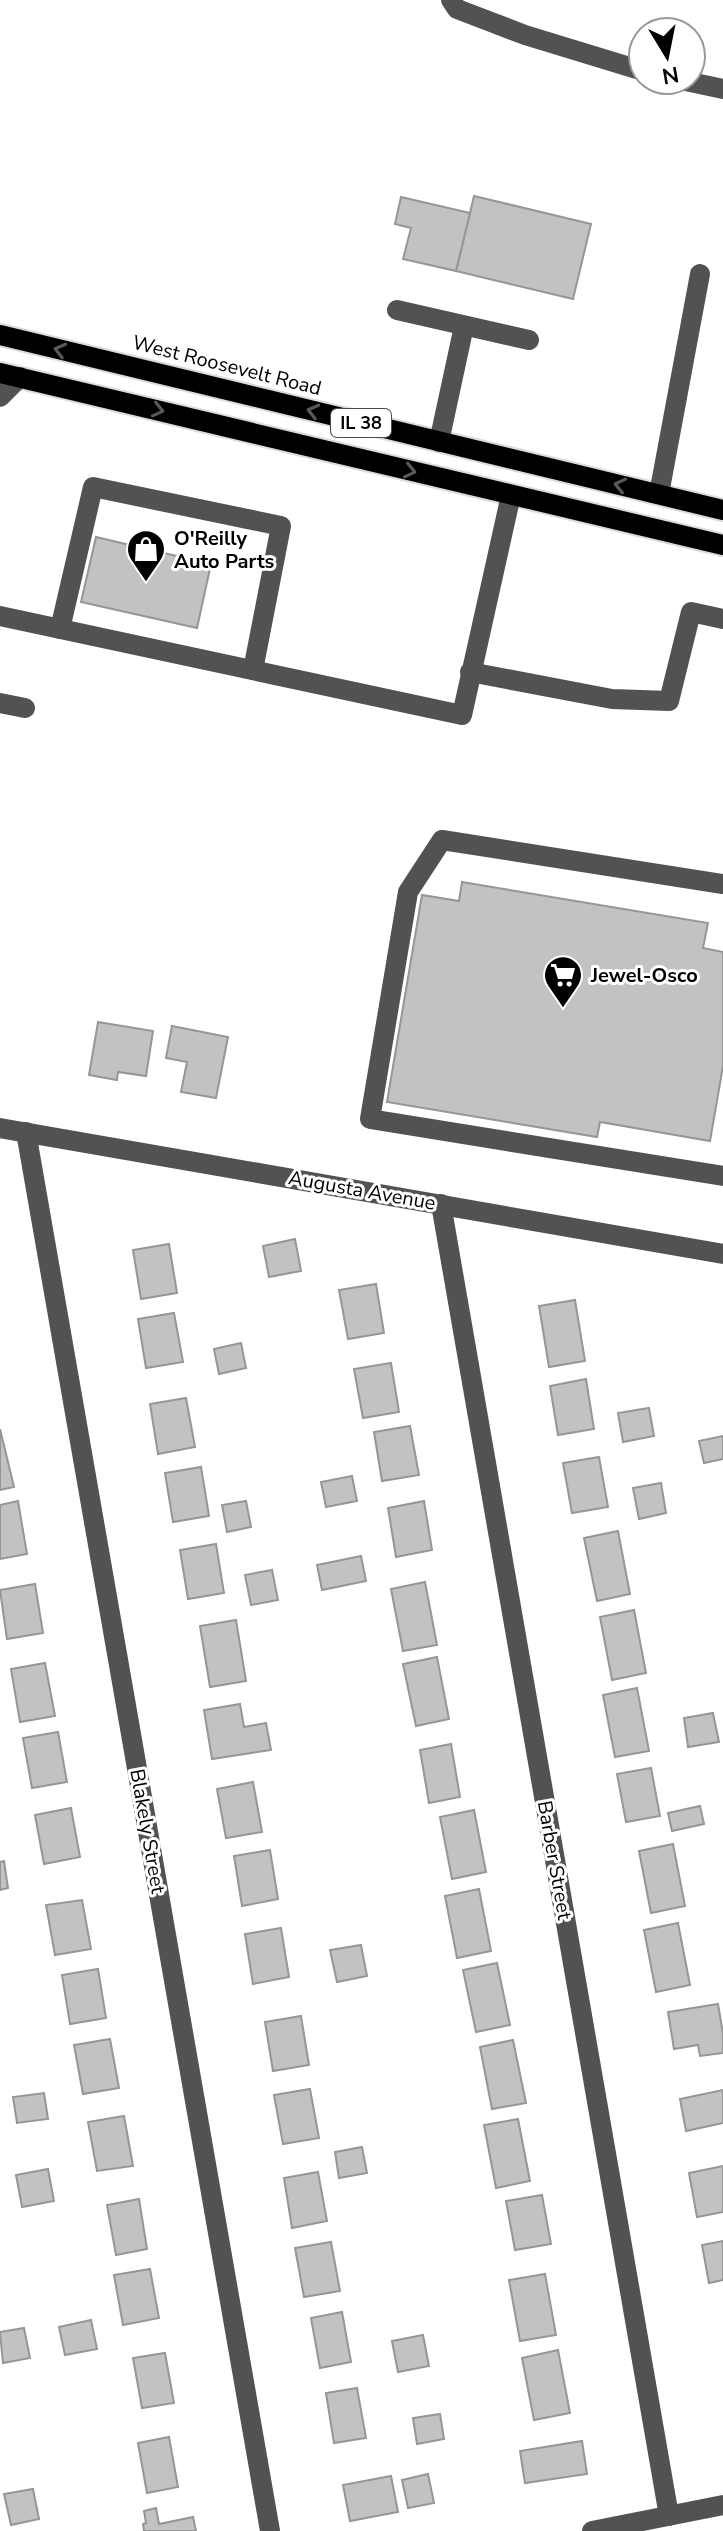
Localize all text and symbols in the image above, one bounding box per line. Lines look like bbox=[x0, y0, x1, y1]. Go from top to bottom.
north arrow bbox=[627, 16, 707, 96]
text: N bbox=[660, 59, 681, 91]
street label: West Roosevelt Road bbox=[130, 329, 324, 402]
one-way arrow bbox=[54, 342, 67, 359]
one-way arrow bbox=[150, 401, 164, 418]
one-way arrow bbox=[306, 403, 320, 420]
road number: IL 38 bbox=[331, 409, 391, 437]
one-way arrow bbox=[403, 461, 417, 478]
one-way arrow bbox=[614, 477, 627, 494]
place label: O'Reilly Auto Parts bbox=[174, 525, 275, 575]
shop icon: O'Reilly Auto Parts bbox=[125, 528, 167, 583]
supermarket icon: Jewel-Osco bbox=[542, 954, 584, 1009]
place label: Jewel-Osco bbox=[590, 962, 698, 989]
street label: Augusta Avenue bbox=[286, 1164, 438, 1217]
street label: Blakely Street bbox=[123, 1767, 172, 1897]
street label: Barber Street bbox=[531, 1798, 578, 1923]

